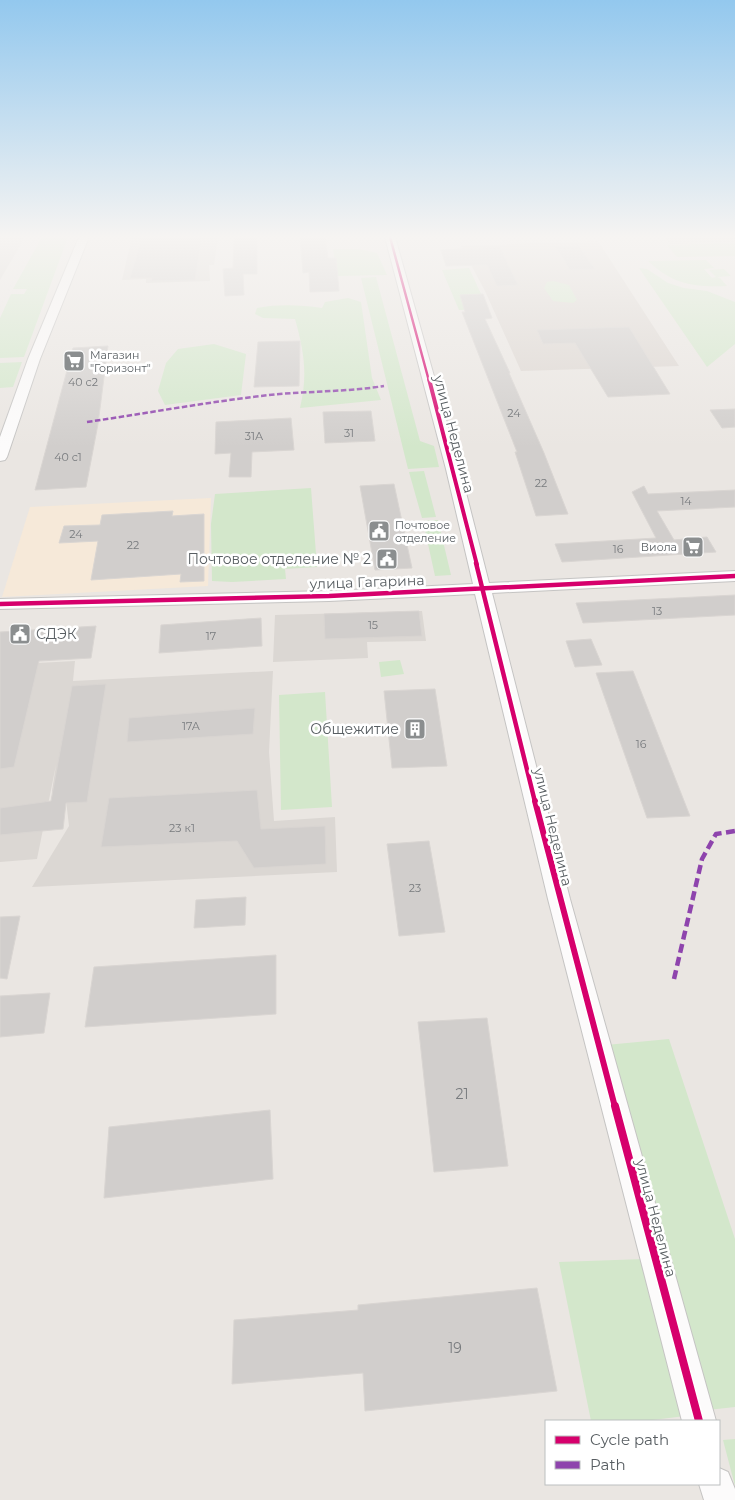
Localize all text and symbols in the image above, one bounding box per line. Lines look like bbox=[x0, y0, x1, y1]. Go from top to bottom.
place label: Магазин "Горизонт" bbox=[90, 348, 151, 375]
supermarket icon: Магазин "Горизонт" bbox=[62, 349, 86, 373]
street label: улица Неделина bbox=[429, 372, 478, 495]
house number: 40 с2 bbox=[68, 375, 98, 389]
house number: 24 bbox=[507, 406, 521, 420]
house number: 31 bbox=[344, 426, 354, 440]
house number: 31А bbox=[245, 429, 264, 443]
house number: 40 с1 bbox=[54, 450, 82, 464]
house number: 22 bbox=[535, 476, 547, 490]
house number: 14 bbox=[680, 494, 692, 508]
place label: Почтовое отделение bbox=[395, 518, 456, 545]
public building icon: Почтовое отделение bbox=[367, 519, 391, 543]
house number: 24 bbox=[69, 527, 83, 541]
supermarket icon: Виола bbox=[681, 535, 705, 559]
house number: 22 bbox=[127, 538, 139, 552]
place label: Виола bbox=[641, 540, 677, 554]
house number: 16 bbox=[613, 542, 624, 556]
public building icon: Почтовое отделение № 2 bbox=[375, 547, 399, 571]
place label: Почтовое отделение № 2 bbox=[188, 550, 371, 568]
street label: улица Гагарина bbox=[308, 571, 425, 593]
house number: 13 bbox=[652, 604, 662, 618]
house number: 15 bbox=[368, 618, 378, 632]
public building icon: СДЭК bbox=[8, 622, 32, 646]
place label: СДЭК bbox=[36, 625, 77, 643]
house number: 17 bbox=[206, 629, 216, 643]
building icon: Общежитие bbox=[403, 717, 427, 741]
house number: 17А bbox=[182, 719, 201, 733]
place label: Общежитие bbox=[310, 720, 399, 738]
house number: 16 bbox=[636, 737, 647, 751]
street label: улица Неделина bbox=[529, 765, 576, 888]
house number: 23 к1 bbox=[169, 821, 195, 835]
house number: 23 bbox=[409, 881, 421, 895]
house number: 21 bbox=[455, 1085, 469, 1103]
street label: улица Неделина bbox=[631, 1156, 680, 1279]
house number: 19 bbox=[448, 1339, 462, 1357]
legend bbox=[545, 1420, 720, 1485]
text: Cycle path bbox=[590, 1430, 669, 1449]
text: Path bbox=[590, 1455, 626, 1474]

